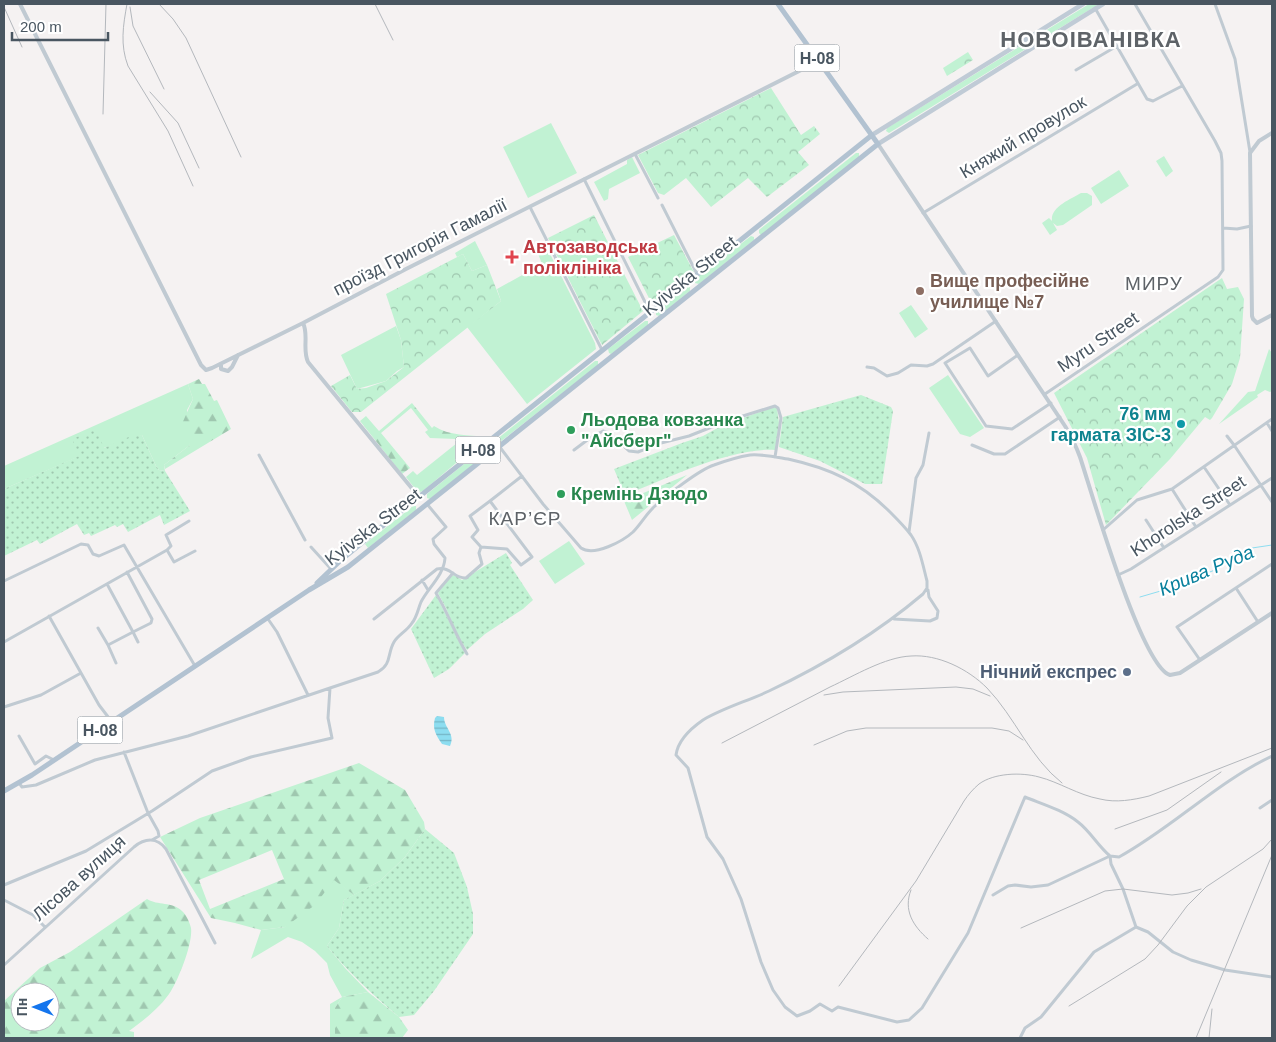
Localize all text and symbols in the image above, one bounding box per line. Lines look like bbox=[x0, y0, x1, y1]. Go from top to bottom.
scale bar bbox=[12, 10, 109, 42]
text: 200 m bbox=[20, 18, 62, 35]
district label: НОВОІВАНІВКА bbox=[1000, 27, 1182, 52]
road number: Н-08 bbox=[794, 44, 840, 72]
street label: Княжий провулок bbox=[956, 91, 1090, 183]
street label: проїзд Григорія Гамалії bbox=[330, 194, 510, 300]
street label: Kyivska Street bbox=[639, 232, 741, 320]
place label: Автозаводська поліклініка bbox=[523, 237, 659, 278]
marker: Автозаводська поліклініка bbox=[505, 250, 519, 264]
place label: Вище професійне училище №7 bbox=[930, 271, 1089, 312]
district label: МИРУ bbox=[1125, 273, 1183, 294]
marker: Вище професійне училище №7 bbox=[914, 285, 926, 297]
street label: Myru Street bbox=[1054, 308, 1142, 376]
place label: 76 мм гармата ЗІС-3 bbox=[1051, 404, 1171, 445]
place label: Льодова ковзанка "Айсберг" bbox=[581, 410, 744, 451]
marker: 76 мм гармата ЗІС-3 bbox=[1175, 418, 1187, 430]
marker: Льодова ковзанка "Айсберг" bbox=[565, 424, 577, 436]
road number: Н-08 bbox=[456, 436, 500, 464]
street label: Khorolska Street bbox=[1127, 471, 1249, 561]
street label: Kyivska Street bbox=[321, 484, 425, 570]
place label: Кремінь Дзюдо bbox=[571, 484, 708, 504]
marker: Кремінь Дзюдо bbox=[555, 488, 567, 500]
district label: КАР’ЄР bbox=[489, 508, 561, 529]
water label: Крива Руда bbox=[1156, 541, 1257, 600]
place label: Нічний експрес bbox=[980, 662, 1117, 682]
marker: Нічний експрес bbox=[1121, 666, 1133, 678]
road number: Н-08 bbox=[78, 716, 122, 744]
street label: Лісова вулиця bbox=[29, 831, 129, 925]
north arrow bbox=[10, 982, 60, 1032]
text: Пн bbox=[14, 998, 30, 1016]

